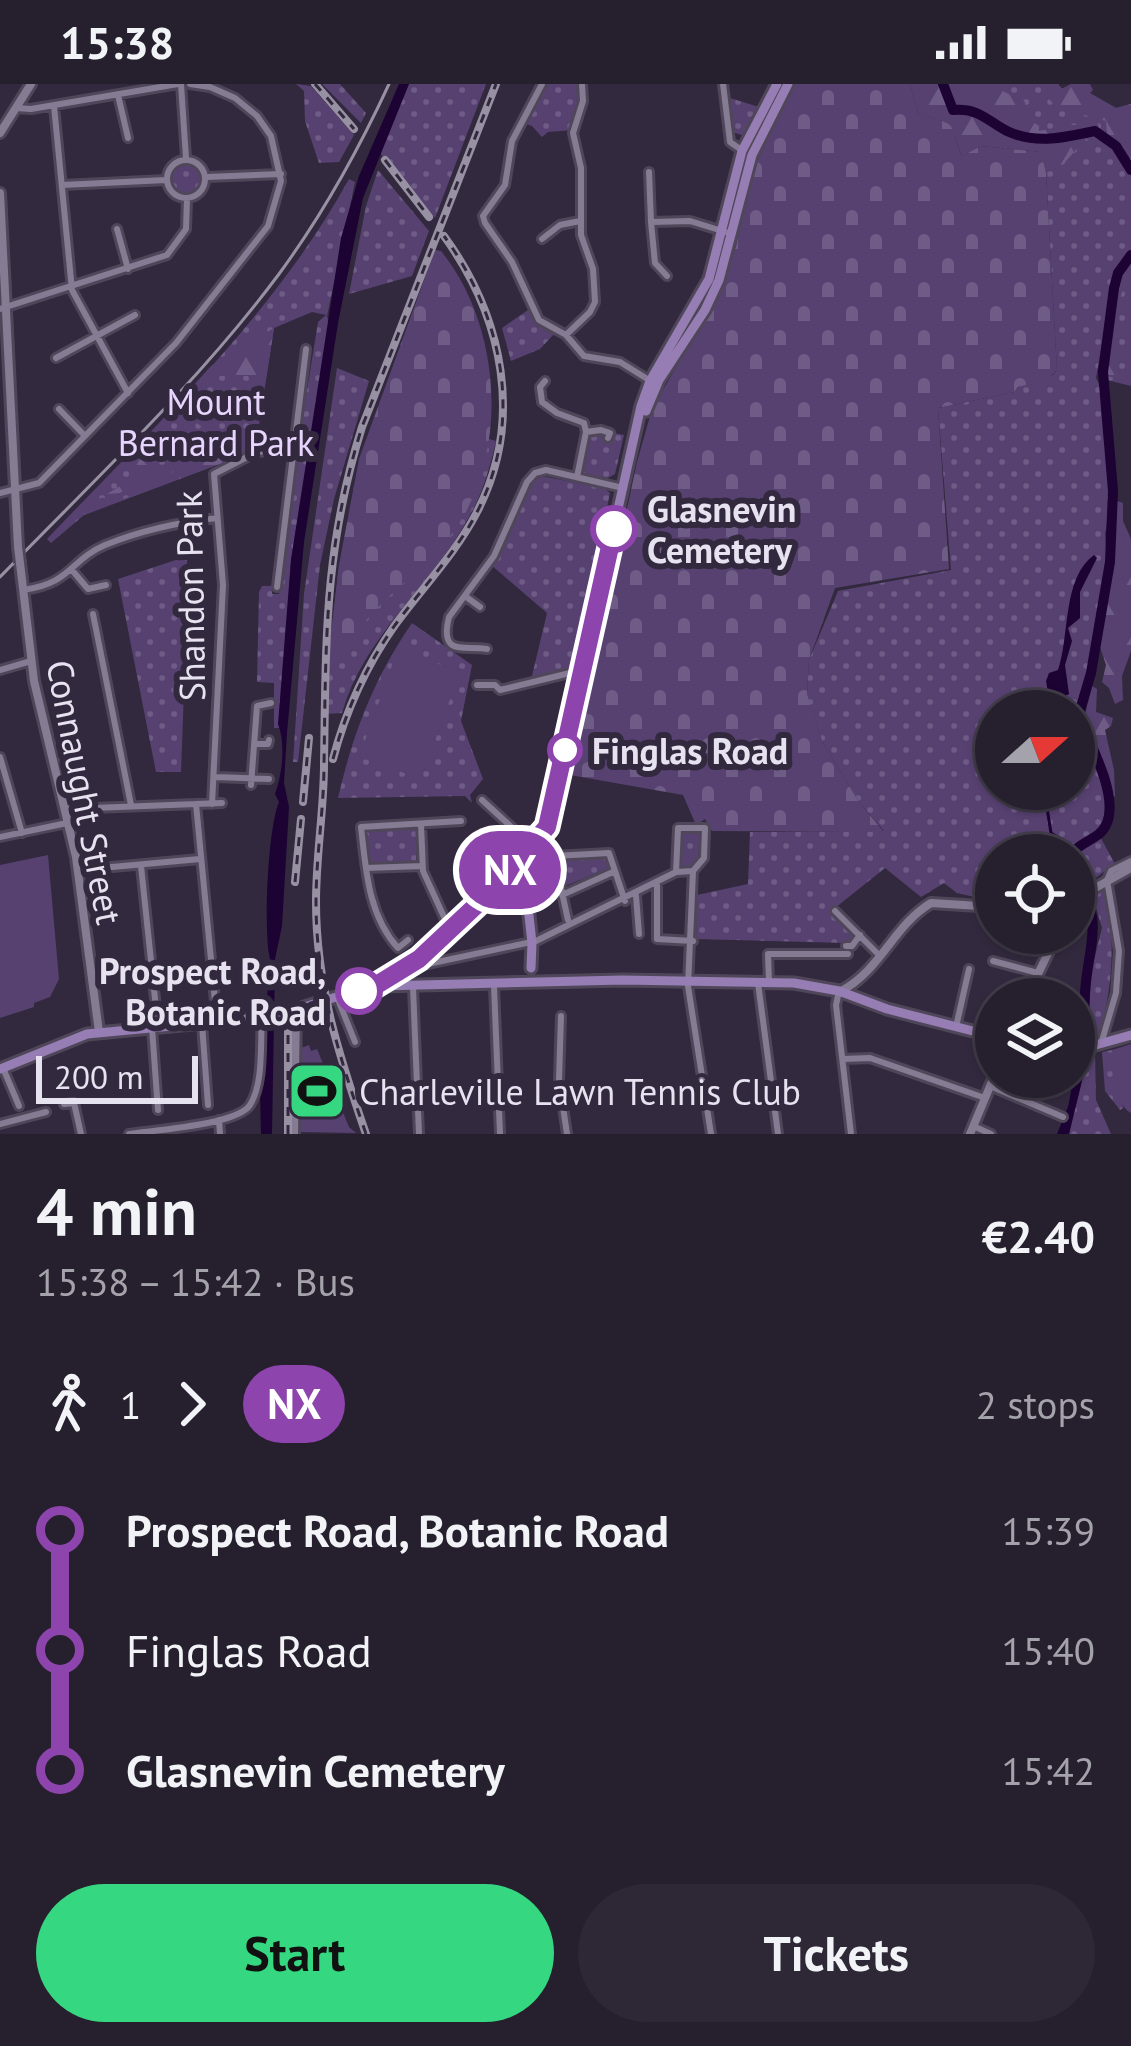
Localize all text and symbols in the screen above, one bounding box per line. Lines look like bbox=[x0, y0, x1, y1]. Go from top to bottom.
text: 15:38 bbox=[60, 13, 174, 71]
park label: Mount Bernard Park bbox=[118, 378, 314, 466]
place label: Glasnevin Cemetery bbox=[647, 485, 796, 573]
street label: Shandon Park bbox=[165, 490, 215, 702]
marker: Glasnevin Cemetery bbox=[592, 507, 636, 551]
street label: Connaught Street bbox=[36, 656, 134, 928]
north arrow bbox=[975, 690, 1095, 810]
map controls bbox=[975, 690, 1095, 1098]
place label: Finglas Road bbox=[592, 727, 788, 774]
marker: Finglas Road bbox=[549, 734, 581, 766]
line badge: NX bbox=[456, 831, 564, 909]
button: locate bbox=[975, 834, 1095, 954]
text: NX bbox=[483, 842, 537, 897]
place label: Prospect Road, Botanic Road bbox=[99, 947, 326, 1035]
marker: Prospect Road, Botanic Road bbox=[337, 969, 381, 1013]
button: layers bbox=[975, 978, 1095, 1098]
scale bar bbox=[36, 1050, 198, 1103]
text: 200 m bbox=[54, 1055, 144, 1098]
sports icon: Charleville Lawn Tennis Club bbox=[286, 1060, 348, 1122]
place label: Charleville Lawn Tennis Club bbox=[359, 1068, 801, 1115]
text: 4 min bbox=[36, 1168, 197, 1253]
text: €2.40 bbox=[982, 1207, 1095, 1265]
text: 15:38 – 15:42 · Bus bbox=[36, 1256, 355, 1307]
icon: walk bbox=[36, 1371, 102, 1437]
icon: forward bbox=[159, 1371, 225, 1437]
text: NX bbox=[267, 1376, 321, 1431]
text: 1 bbox=[120, 1379, 141, 1430]
text: 2 stops bbox=[976, 1379, 1095, 1430]
text: Prospect Road, Botanic Road bbox=[126, 1501, 669, 1559]
text: 15:39 bbox=[1001, 1505, 1095, 1556]
text: Finglas Road bbox=[126, 1621, 372, 1679]
text: 15:40 bbox=[1001, 1625, 1095, 1676]
text: Glasnevin Cemetery bbox=[126, 1741, 505, 1799]
text: 15:42 bbox=[1001, 1745, 1095, 1796]
button: Start bbox=[36, 1884, 554, 2022]
button: Tickets bbox=[578, 1884, 1095, 2022]

